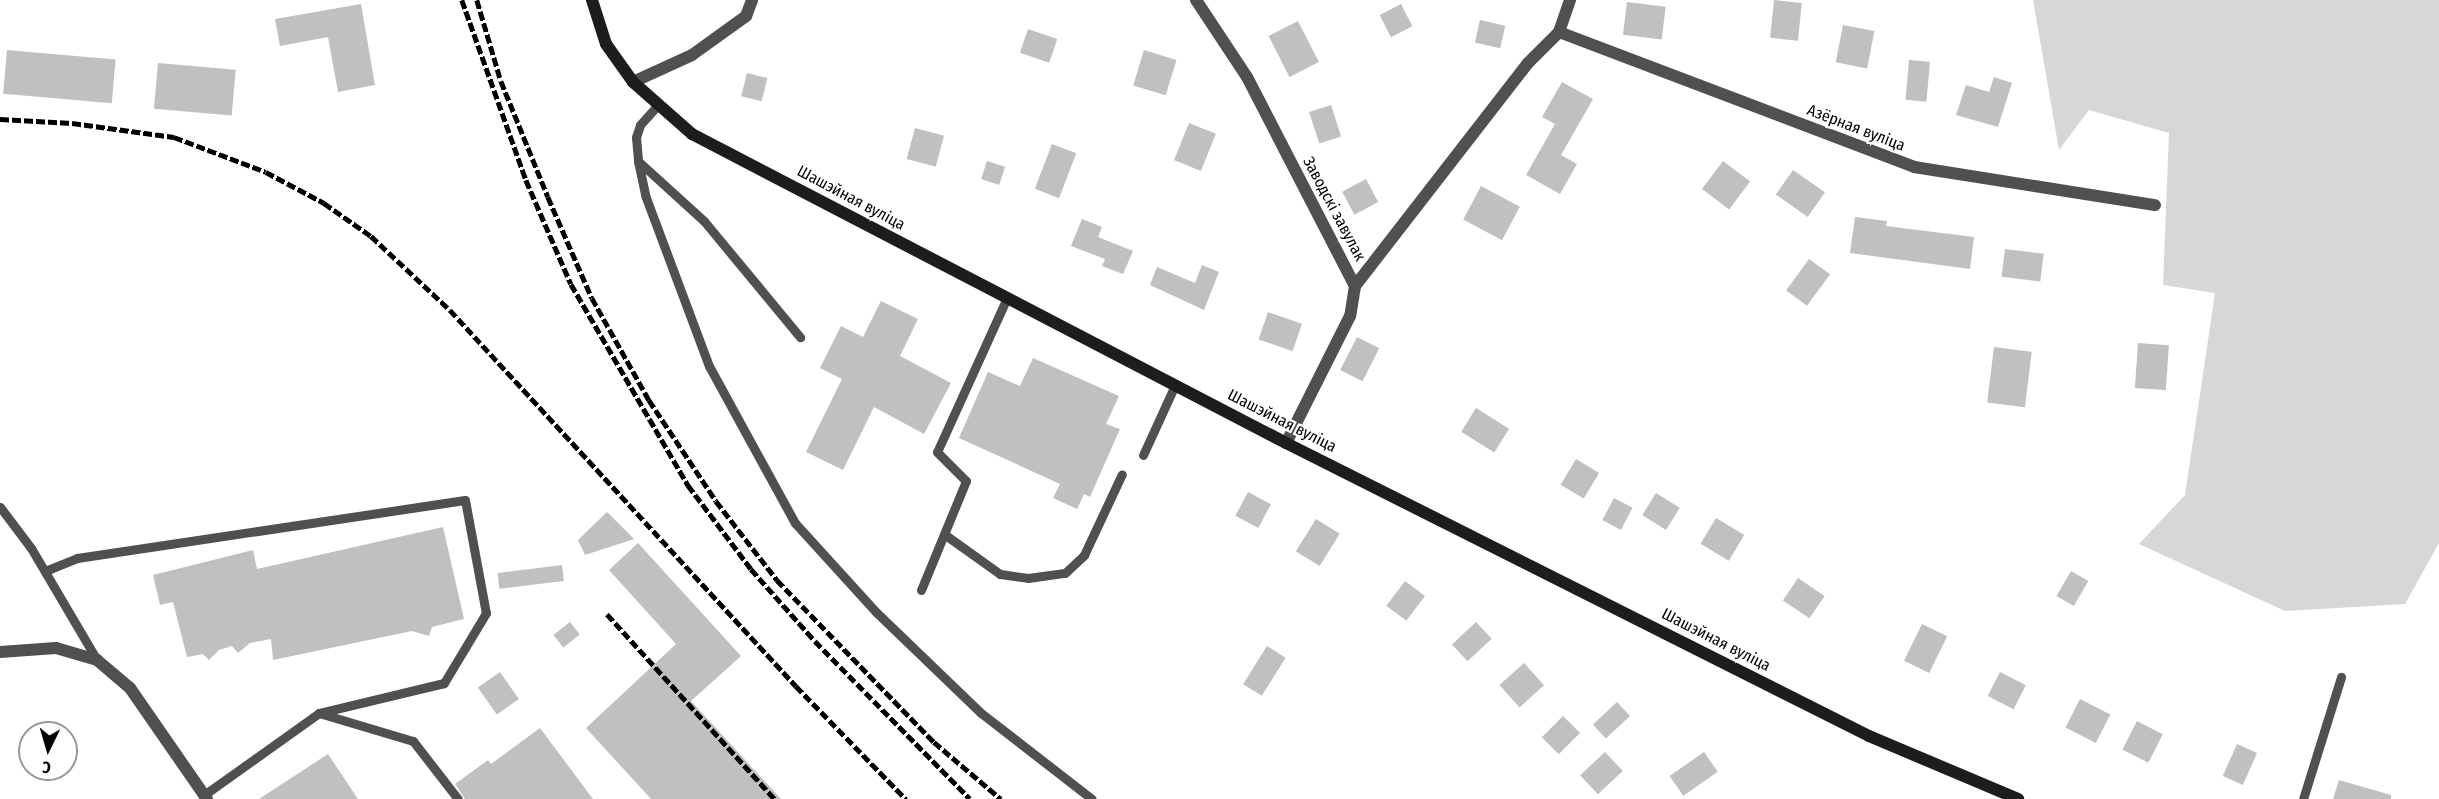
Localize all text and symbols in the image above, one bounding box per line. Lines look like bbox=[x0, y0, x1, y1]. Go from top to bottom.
street label: Азёрная вуліца bbox=[1804, 101, 1908, 155]
street label: Заводскі завулак bbox=[1299, 154, 1369, 264]
street label: Шашэйная вуліца bbox=[794, 161, 908, 235]
street label: Шашэйная вуліца bbox=[1224, 385, 1340, 457]
street label: Шашэйная вуліца bbox=[1658, 604, 1774, 676]
north arrow bbox=[18, 721, 78, 781]
text: С bbox=[42, 758, 52, 777]

